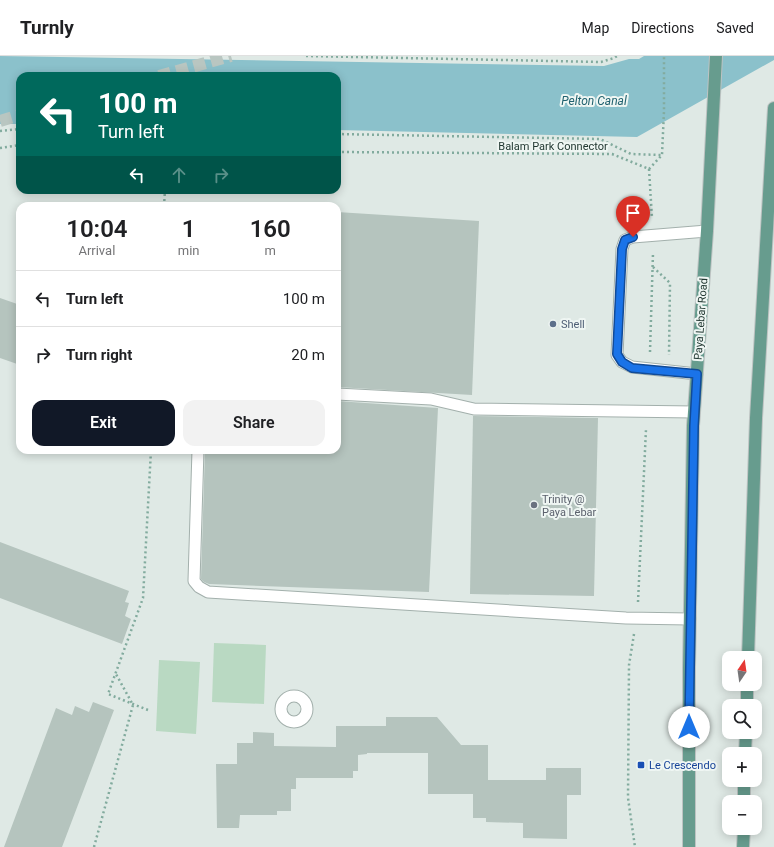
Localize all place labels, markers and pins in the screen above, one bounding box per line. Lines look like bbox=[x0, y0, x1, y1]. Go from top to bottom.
pin bbox=[616, 196, 650, 237]
place label: Shell bbox=[561, 318, 585, 331]
marker: Shell bbox=[548, 319, 558, 329]
place label: Trinity @ Paya Lebar bbox=[542, 493, 597, 519]
marker: Trinity @ Paya Lebar bbox=[529, 500, 539, 510]
place label: Le Crescendo bbox=[649, 759, 716, 772]
marker: Le Crescendo bbox=[636, 760, 646, 770]

